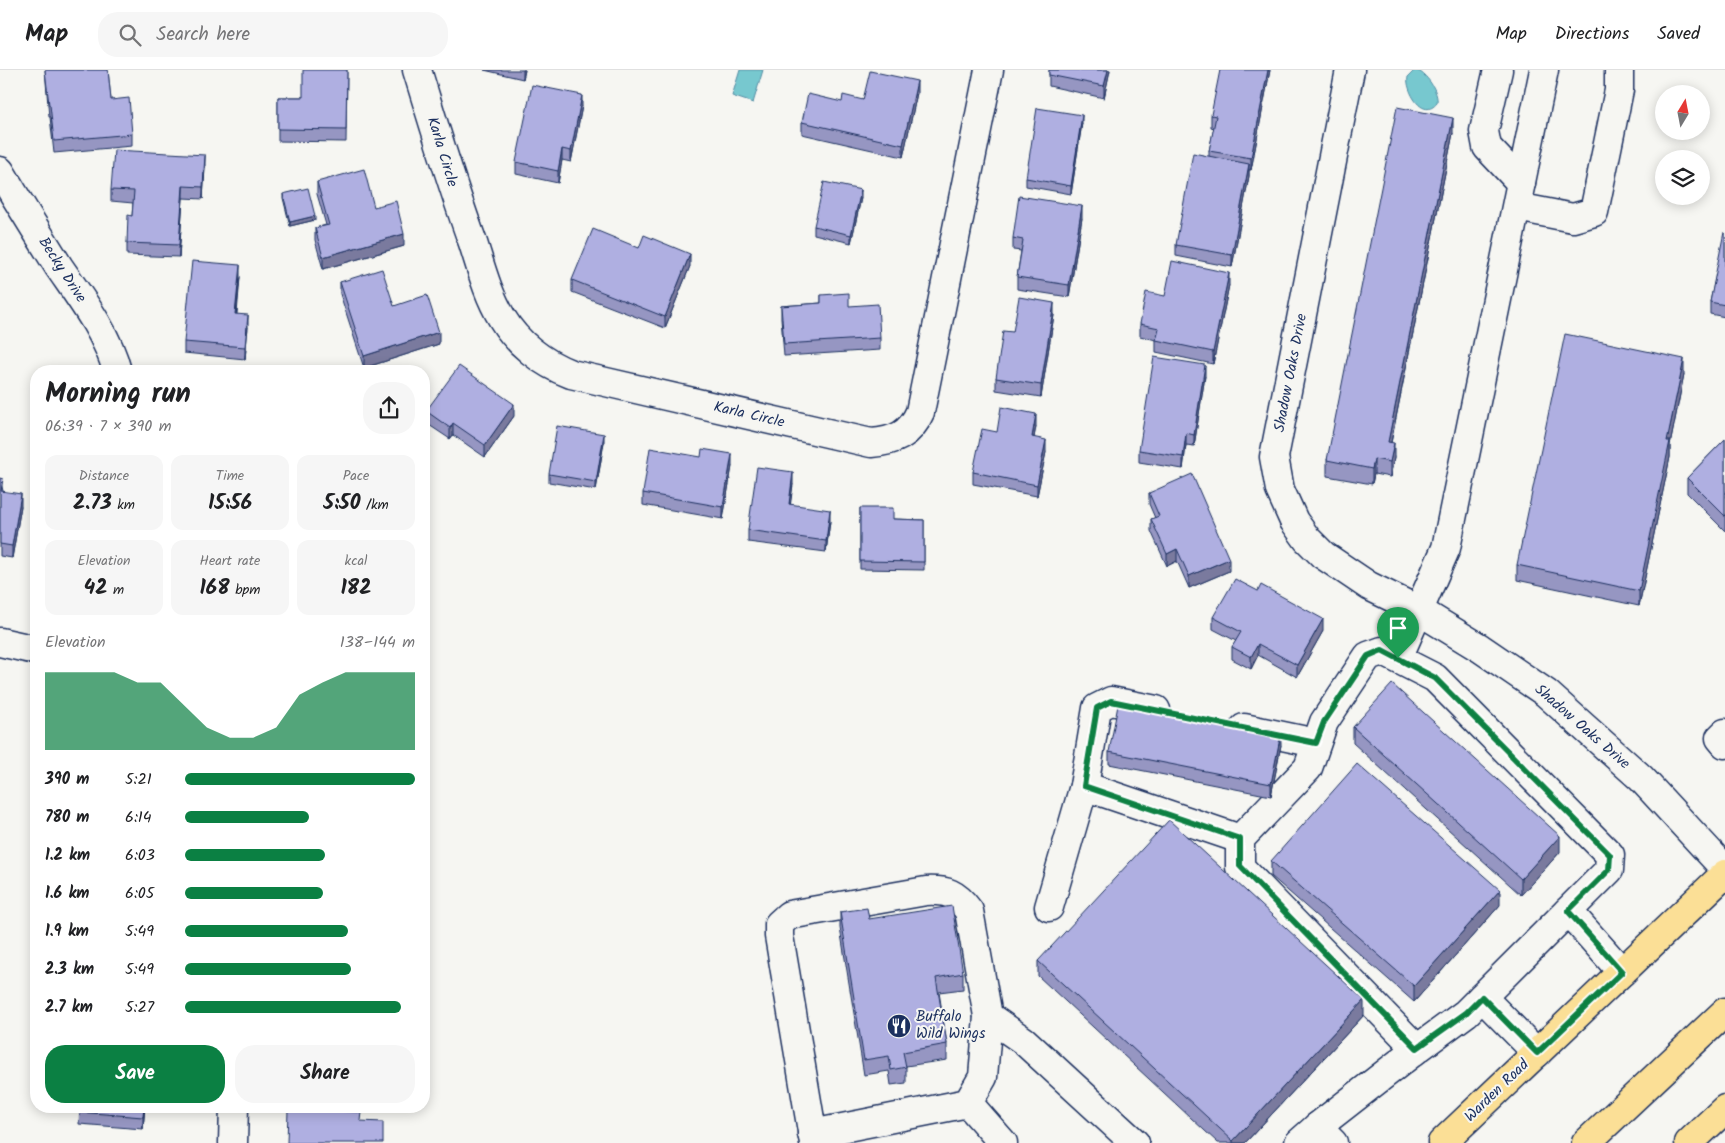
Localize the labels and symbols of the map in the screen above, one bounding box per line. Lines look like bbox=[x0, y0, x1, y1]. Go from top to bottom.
north arrow bbox=[1655, 85, 1710, 140]
street label: Karla Circle bbox=[420, 114, 464, 190]
street label: Becky Drive bbox=[32, 232, 92, 308]
street label: Shadow Oaks Drive bbox=[1268, 311, 1314, 434]
street label: Karla Circle bbox=[711, 395, 787, 435]
pin bbox=[1377, 607, 1419, 658]
street label: Shadow Oaks Drive bbox=[1529, 678, 1635, 776]
place label: Buffalo Wild Wings bbox=[916, 1005, 986, 1046]
restaurant icon: Buffalo Wild Wings bbox=[886, 1013, 912, 1039]
street label: Warden Road bbox=[1459, 1054, 1535, 1128]

